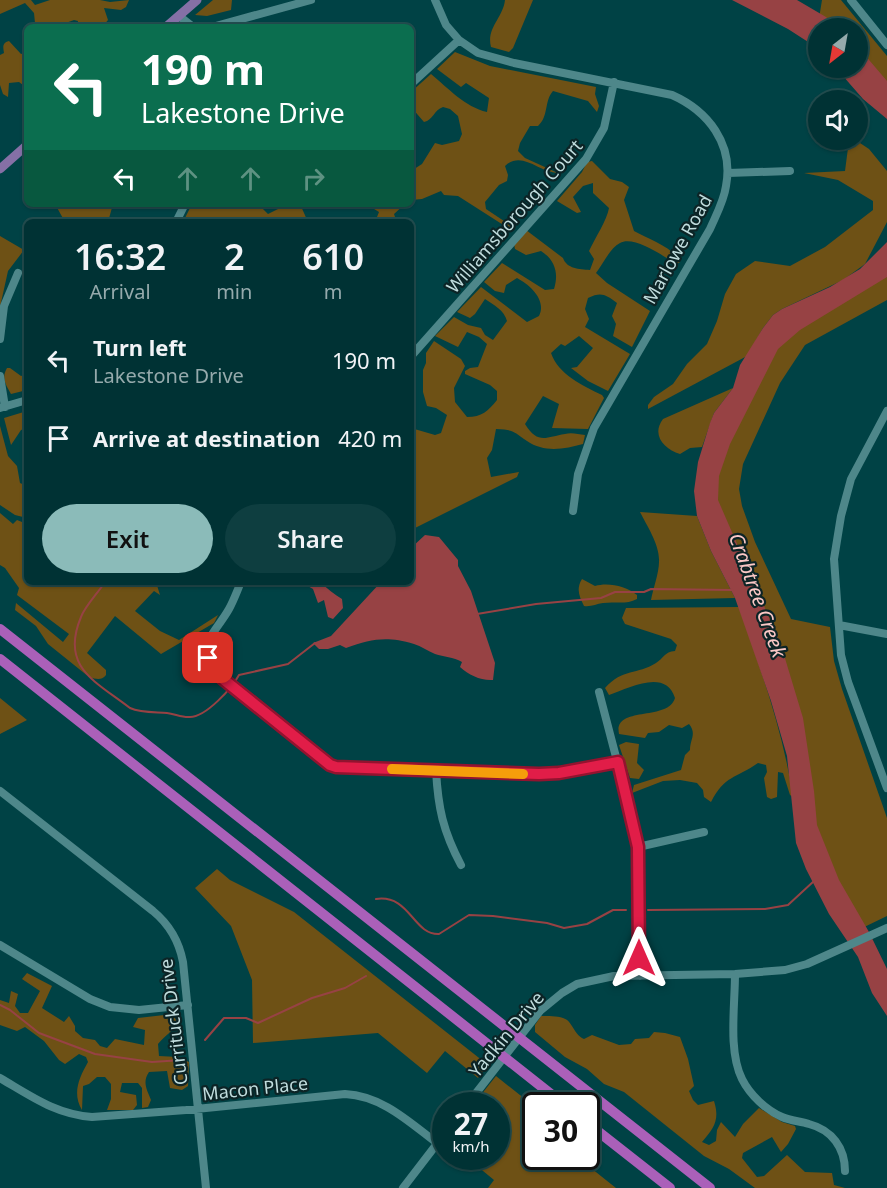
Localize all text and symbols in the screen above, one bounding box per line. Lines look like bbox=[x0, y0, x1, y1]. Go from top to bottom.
north arrow bbox=[808, 18, 868, 78]
map controls bbox=[808, 18, 868, 150]
text: 190 m bbox=[141, 40, 265, 97]
icon: left bbox=[42, 48, 120, 126]
button: sound bbox=[808, 90, 868, 150]
text: Lakestone Drive bbox=[141, 94, 345, 131]
street label: Williamsborough Court bbox=[441, 134, 588, 298]
icon: left bbox=[108, 162, 141, 195]
icon: ahead bbox=[171, 162, 204, 195]
icon: ahead bbox=[234, 162, 267, 195]
icon: right bbox=[297, 162, 330, 195]
street label: Marlowe Road bbox=[637, 190, 717, 308]
text: 16:32 bbox=[74, 232, 166, 281]
text: 2 bbox=[224, 232, 245, 281]
text: 610 bbox=[302, 232, 364, 281]
text: Arrival bbox=[90, 278, 151, 305]
text: min bbox=[216, 278, 252, 305]
text: m bbox=[324, 278, 343, 305]
text: Turn left bbox=[93, 332, 187, 362]
icon: left bbox=[42, 344, 75, 377]
text: 190 m bbox=[332, 345, 396, 375]
text: Lakestone Drive bbox=[93, 362, 244, 389]
icon: arrive bbox=[42, 422, 75, 455]
text: Arrive at destination bbox=[93, 423, 320, 453]
text: 420 m bbox=[338, 423, 402, 453]
button: Exit bbox=[42, 504, 213, 573]
button: Share bbox=[225, 504, 396, 573]
water label: Crabtree Creek bbox=[723, 529, 793, 662]
pin bbox=[182, 632, 233, 683]
icon: arrive bbox=[191, 641, 224, 674]
position arrow bbox=[607, 926, 671, 990]
street label: Currituck Drive bbox=[153, 957, 193, 1087]
street label: Yadkin Drive bbox=[463, 986, 549, 1082]
street label: Macon Place bbox=[201, 1071, 309, 1105]
speed limit sign: 30 bbox=[522, 1092, 600, 1170]
text: 27 bbox=[454, 1103, 488, 1144]
text: km/h bbox=[453, 1136, 489, 1156]

